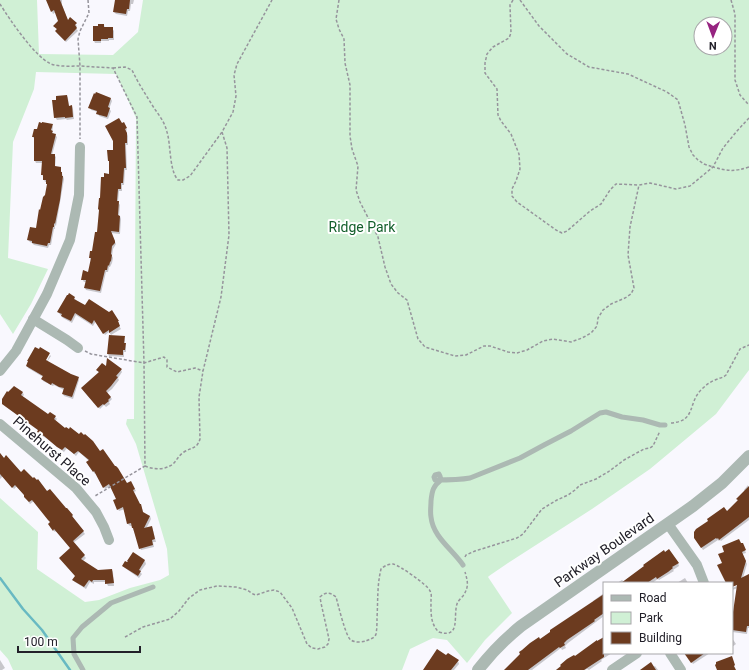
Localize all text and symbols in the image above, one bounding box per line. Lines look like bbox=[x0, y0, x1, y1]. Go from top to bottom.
north arrow bbox=[693, 16, 733, 56]
text: N bbox=[709, 39, 717, 52]
park label: Ridge Park bbox=[329, 219, 396, 235]
street label: Pinehurst Place bbox=[10, 413, 94, 489]
street label: Parkway Boulevard bbox=[551, 510, 657, 590]
legend bbox=[603, 582, 733, 654]
text: Road bbox=[639, 591, 667, 605]
text: Park bbox=[639, 611, 664, 625]
scale bar bbox=[18, 628, 140, 654]
text: Building bbox=[639, 631, 682, 645]
text: 100 m bbox=[24, 635, 58, 649]

